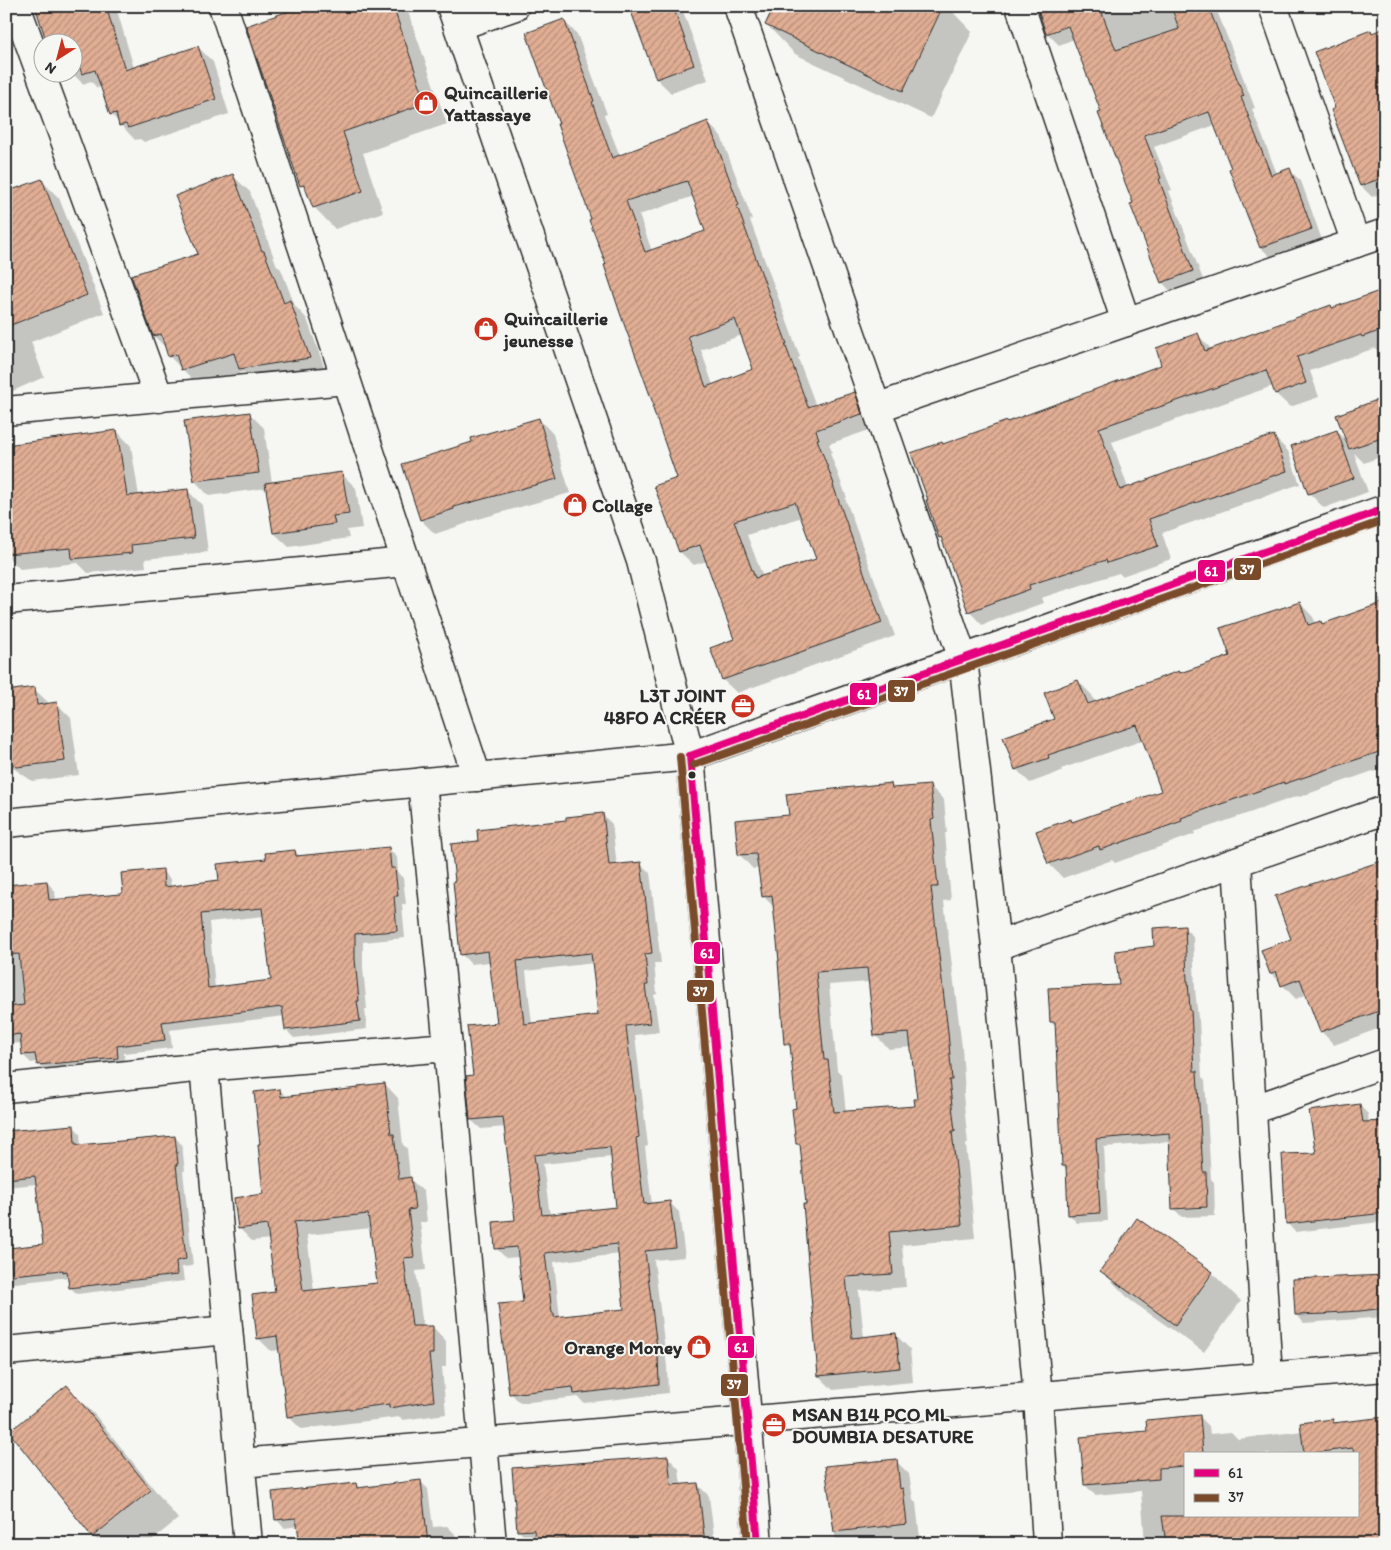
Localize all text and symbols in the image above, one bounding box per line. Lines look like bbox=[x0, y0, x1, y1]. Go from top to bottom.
north arrow bbox=[32, 32, 82, 82]
text: N bbox=[42, 58, 59, 78]
place label: Quincaillerie Yattassaye bbox=[443, 81, 548, 126]
shop icon: Quincaillerie Yattassaye bbox=[413, 90, 439, 116]
place label: Quincaillerie jeunesse bbox=[503, 307, 608, 352]
shop icon: Quincaillerie jeunesse bbox=[473, 316, 499, 342]
shop icon: Collage bbox=[562, 492, 588, 518]
place label: Collage bbox=[592, 494, 653, 517]
line badge: 37 bbox=[1233, 557, 1262, 581]
line badge: 61 bbox=[1197, 559, 1226, 583]
text: 37 bbox=[1240, 561, 1254, 578]
text: 61 bbox=[1204, 563, 1218, 580]
line badge: 37 bbox=[887, 679, 916, 703]
line badge: 61 bbox=[849, 682, 878, 706]
text: 37 bbox=[894, 683, 908, 700]
place label: L3T JOINT 48FO A CRÉER bbox=[604, 684, 727, 729]
text: 61 bbox=[857, 686, 871, 703]
office icon: L3T JOINT 48FO A CRÉER bbox=[730, 693, 756, 719]
unlabelled marker bbox=[687, 770, 697, 780]
line badge: 61 bbox=[693, 941, 721, 965]
text: 61 bbox=[700, 945, 714, 962]
line badge: 37 bbox=[686, 979, 715, 1003]
text: 37 bbox=[693, 983, 707, 1000]
shop icon: Orange Money bbox=[686, 1334, 712, 1360]
line badge: 61 bbox=[727, 1335, 755, 1359]
place label: Orange Money bbox=[564, 1336, 682, 1359]
text: 61 bbox=[734, 1339, 748, 1356]
line badge: 37 bbox=[720, 1373, 749, 1397]
text: 37 bbox=[727, 1376, 741, 1393]
place label: MSAN B14 PCO ML DOUMBIA DESATURE bbox=[792, 1403, 974, 1448]
office icon: MSAN B14 PCO ML DOUMBIA DESATURE bbox=[761, 1412, 787, 1438]
legend bbox=[1184, 1452, 1358, 1518]
text: 61 bbox=[1228, 1464, 1243, 1482]
text: 37 bbox=[1228, 1488, 1244, 1506]

